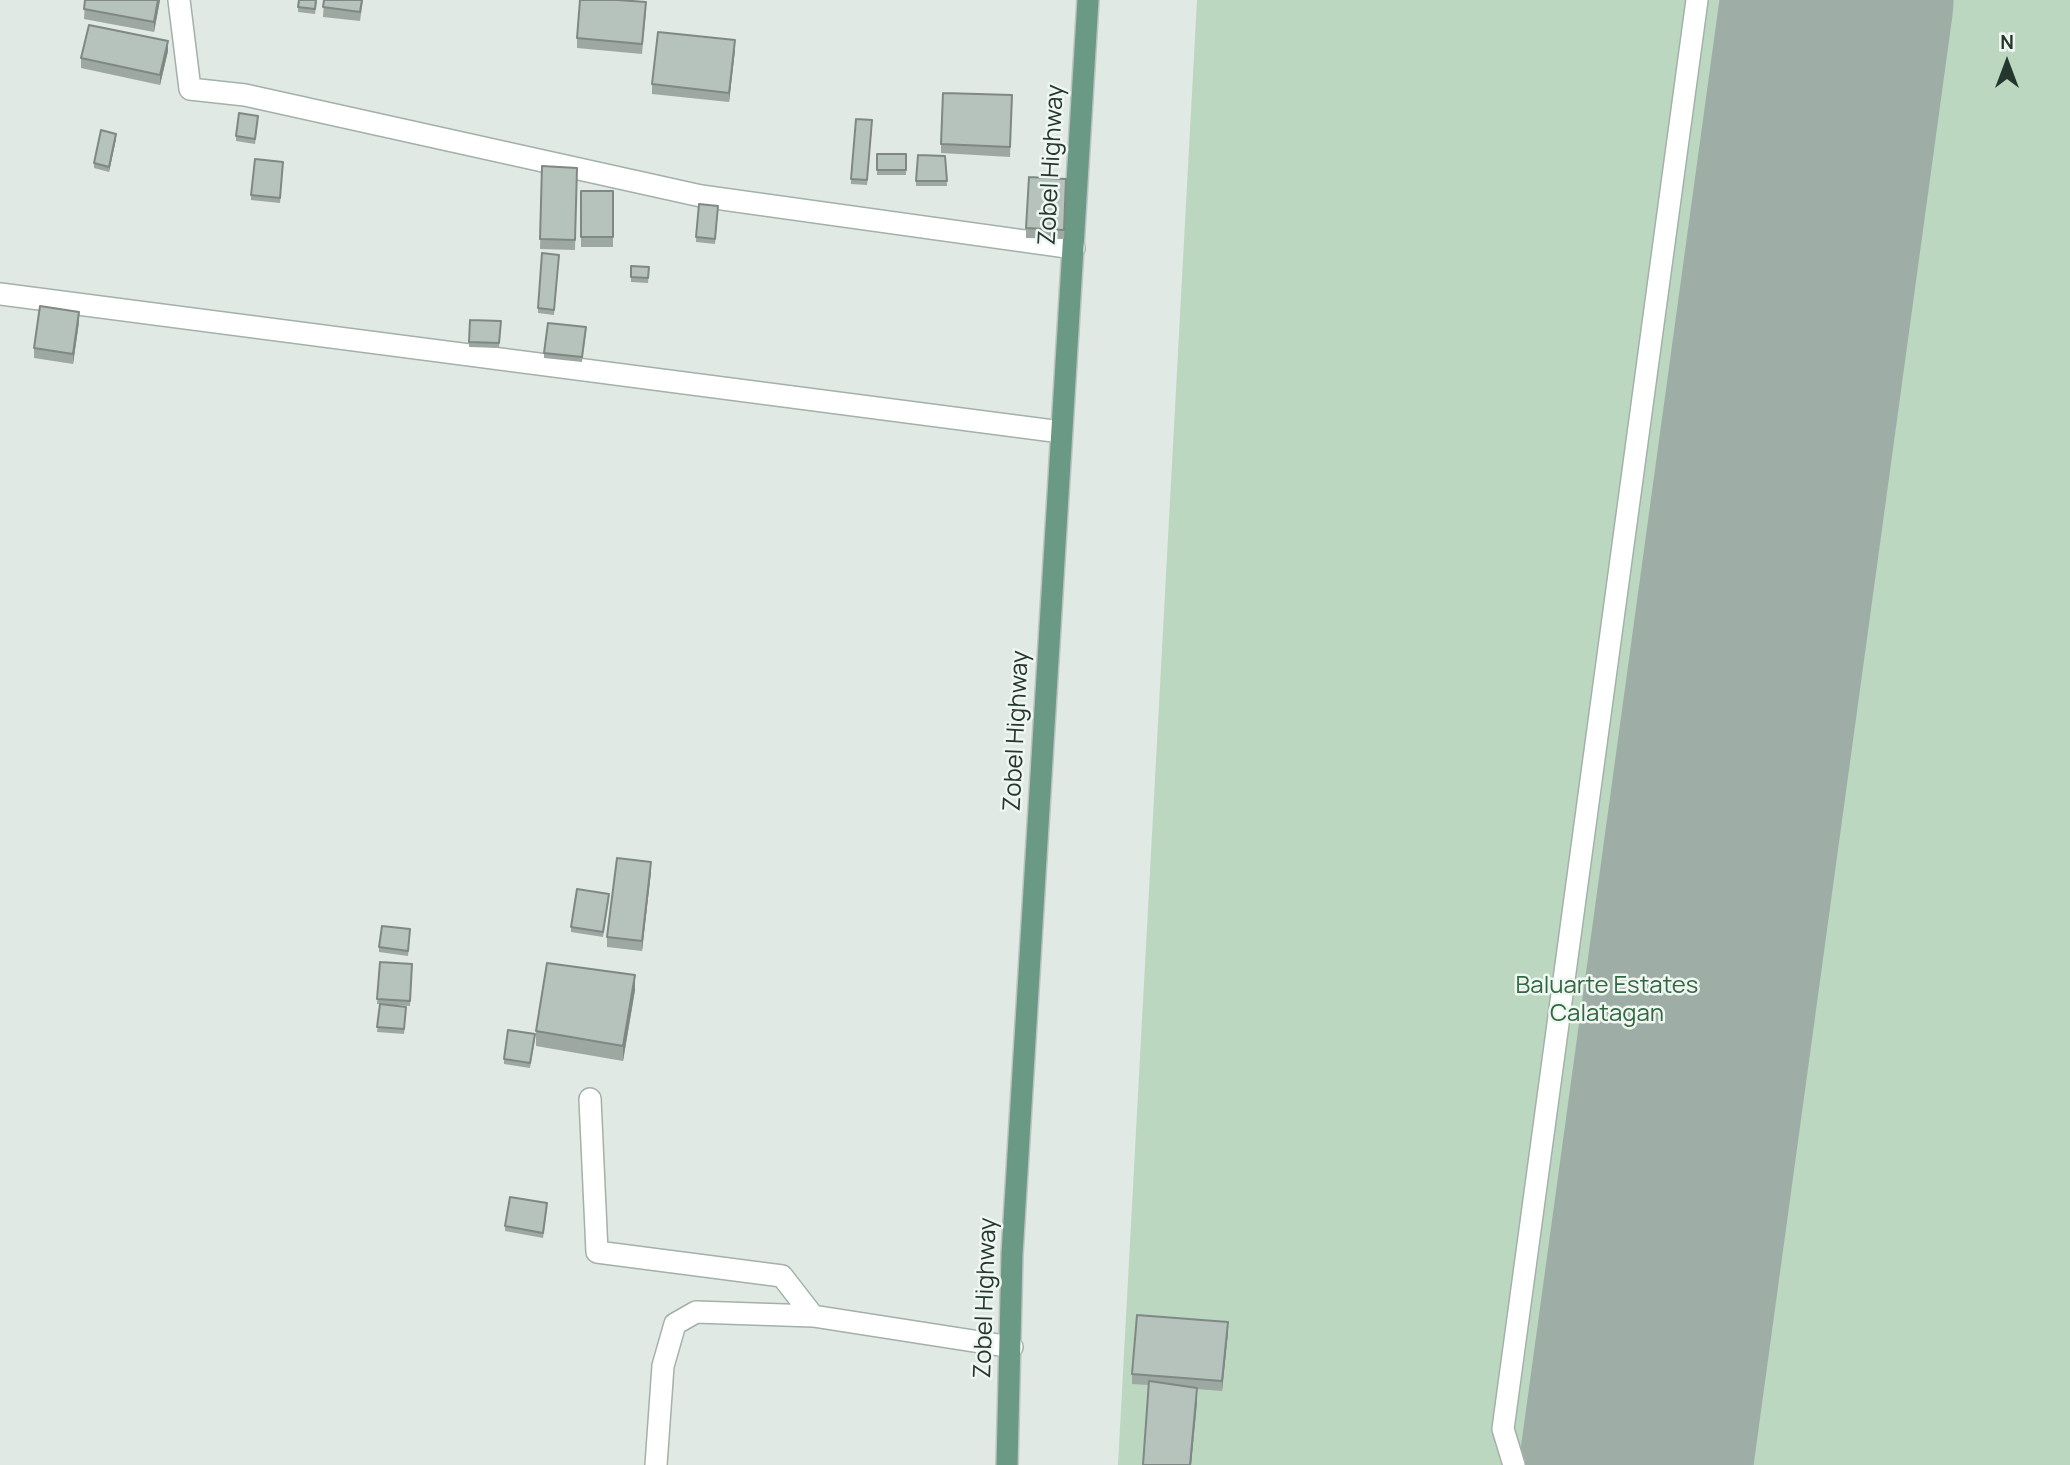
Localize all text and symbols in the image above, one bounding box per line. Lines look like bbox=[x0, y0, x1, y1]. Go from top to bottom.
north arrow bbox=[1972, 28, 2042, 98]
text: N bbox=[2000, 29, 2014, 55]
street label: Zobel Highway bbox=[1033, 84, 1071, 246]
street label: Zobel Highway bbox=[998, 650, 1036, 812]
park label: Baluarte Estates Calatagan bbox=[1516, 972, 1698, 1028]
street label: Zobel Highway bbox=[969, 1217, 1003, 1379]

